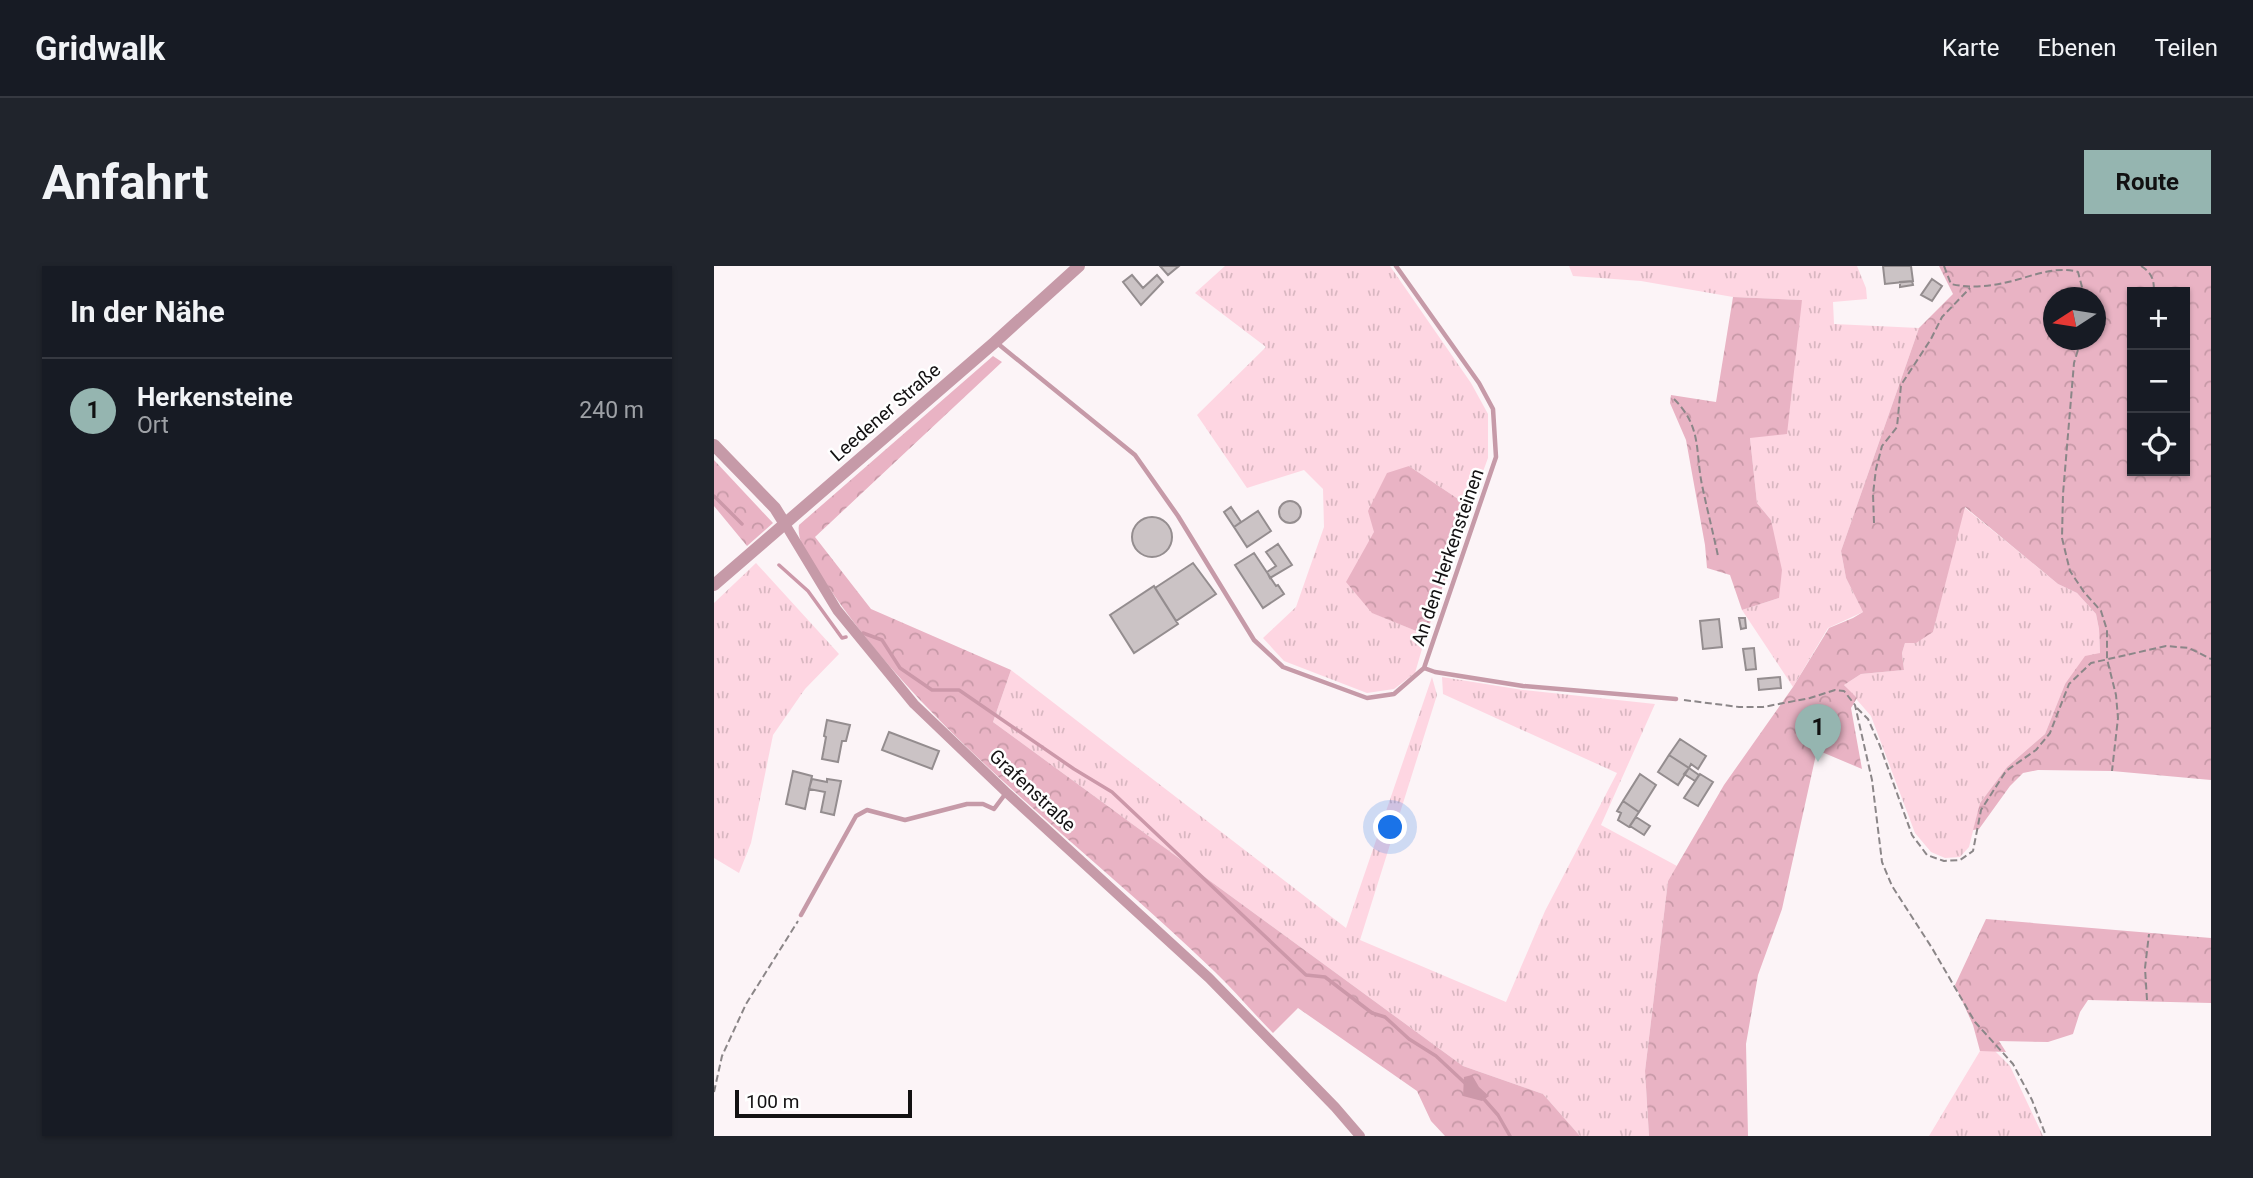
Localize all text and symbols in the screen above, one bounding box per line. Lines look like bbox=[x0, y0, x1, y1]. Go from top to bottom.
text: Gridwalk bbox=[35, 29, 165, 68]
text: Karte bbox=[1942, 34, 1999, 62]
text: Ebenen bbox=[2037, 34, 2116, 62]
text: Teilen bbox=[2154, 34, 2218, 62]
button: Route bbox=[2084, 150, 2211, 214]
text: Anfahrt bbox=[42, 154, 209, 211]
north arrow bbox=[2043, 287, 2106, 350]
map controls bbox=[2127, 287, 2190, 476]
button: + bbox=[2127, 287, 2190, 350]
text: In der Nähe bbox=[70, 294, 225, 329]
button: − bbox=[2127, 350, 2190, 413]
street label: Leedener Straße bbox=[826, 358, 945, 466]
text: Herkensteine bbox=[137, 382, 293, 412]
text: 1 bbox=[86, 397, 100, 424]
text: 240 m bbox=[579, 397, 644, 424]
text: Ort bbox=[137, 412, 169, 439]
button: locate bbox=[2127, 413, 2190, 476]
street label: An den Herkensteinen bbox=[1406, 466, 1489, 649]
pin: 1 bbox=[1795, 704, 1841, 762]
street label: Grafenstraße bbox=[985, 744, 1081, 836]
your location bbox=[1373, 810, 1407, 844]
scale bar bbox=[735, 1087, 912, 1119]
text: 100 m bbox=[746, 1090, 799, 1113]

